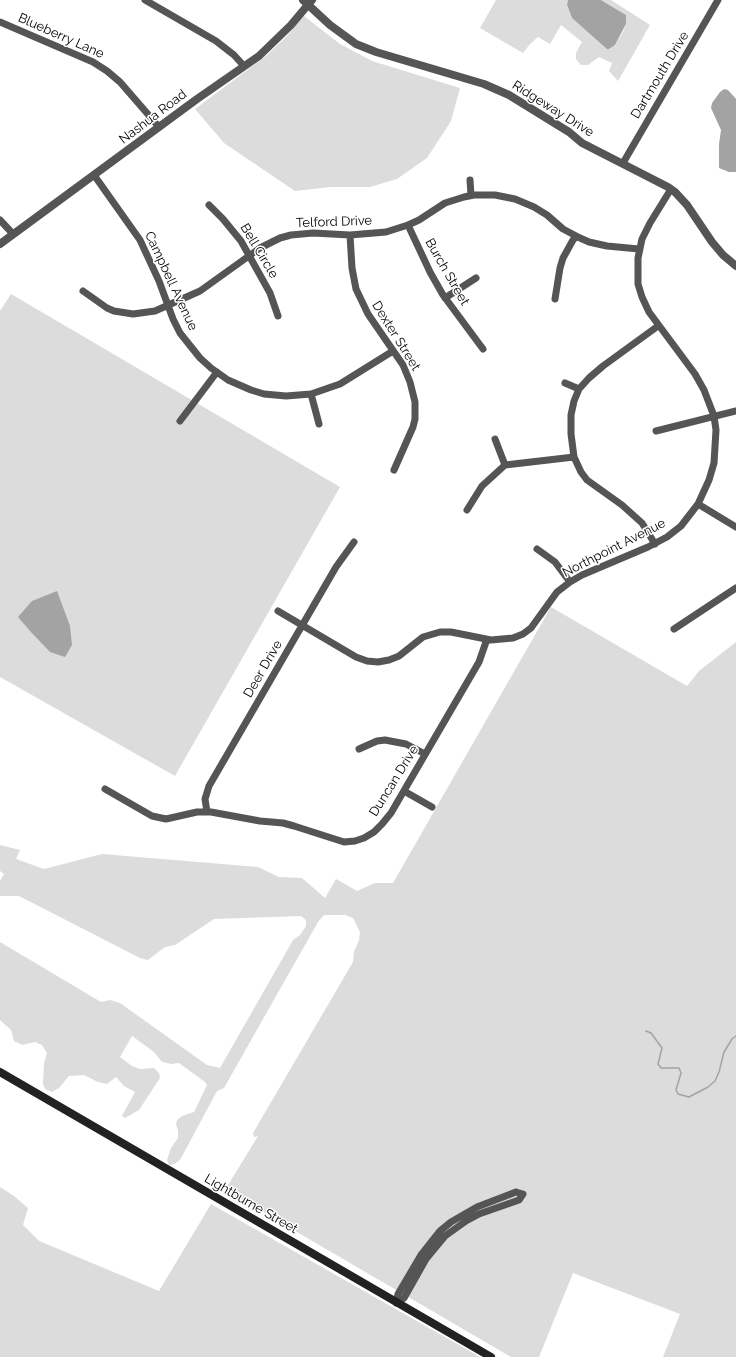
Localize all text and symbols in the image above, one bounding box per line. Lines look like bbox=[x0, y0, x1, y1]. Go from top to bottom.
street label: Blueberry Lane bbox=[16, 10, 106, 62]
street label: Dartmouth Drive bbox=[628, 29, 692, 121]
street label: Ridgeway Drive bbox=[509, 78, 597, 140]
street label: Nashua Road bbox=[116, 87, 190, 147]
street label: Telford Drive bbox=[296, 213, 372, 231]
street label: Bell Circle bbox=[237, 221, 281, 281]
street label: Campbell Avenue bbox=[141, 229, 201, 333]
street label: Burch Street bbox=[422, 236, 472, 308]
street label: Dexter Street bbox=[368, 298, 424, 374]
street label: Northpoint Avenue bbox=[560, 515, 668, 581]
street label: Deer Drive bbox=[240, 638, 286, 700]
street label: Duncan Drive bbox=[366, 743, 422, 819]
street label: Lightburne Street bbox=[202, 1171, 300, 1237]

